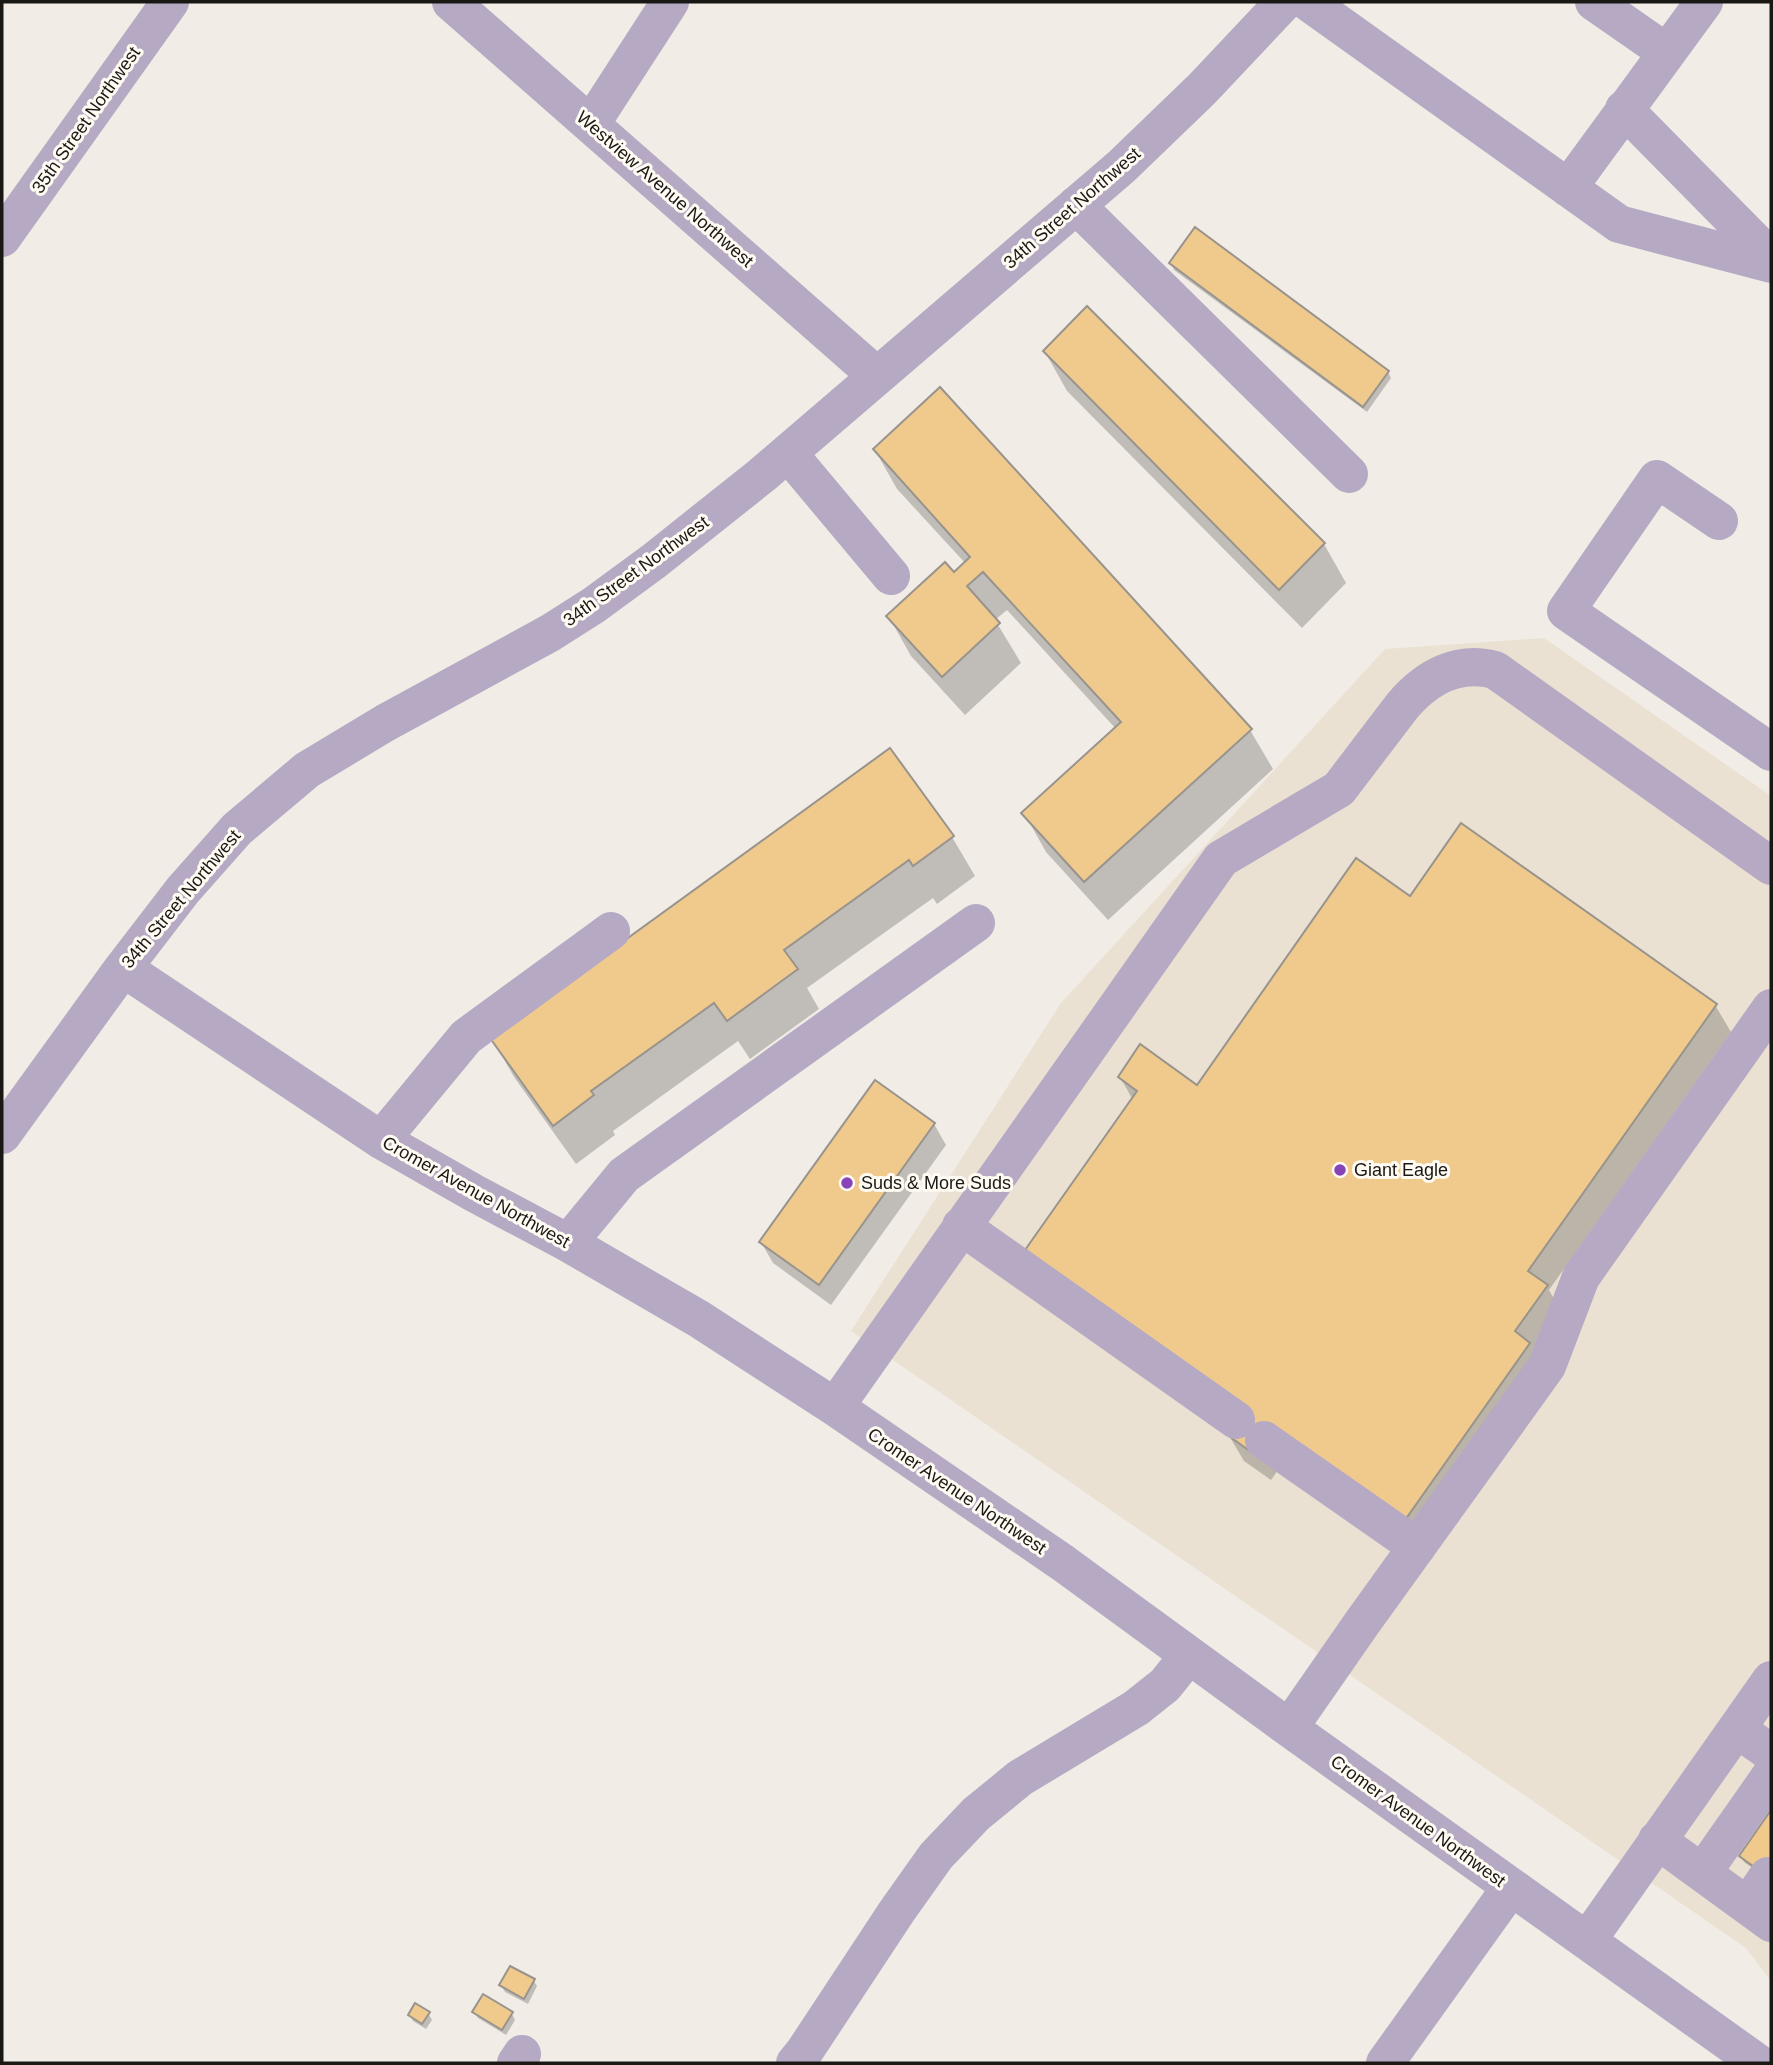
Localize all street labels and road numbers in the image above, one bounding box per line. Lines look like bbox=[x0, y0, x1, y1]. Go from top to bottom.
street label: 35th Street Northwest bbox=[28, 43, 144, 197]
street label: Westview Avenue Northwest bbox=[573, 107, 757, 271]
street label: 34th Street Northwest bbox=[1000, 143, 1144, 273]
street label: 34th Street Northwest bbox=[560, 512, 712, 630]
street label: 34th Street Northwest bbox=[117, 826, 245, 972]
street label: Cromer Avenue Northwest bbox=[379, 1132, 573, 1252]
street label: Cromer Avenue Northwest bbox=[864, 1424, 1050, 1558]
street label: Cromer Avenue Northwest bbox=[1327, 1751, 1509, 1891]

